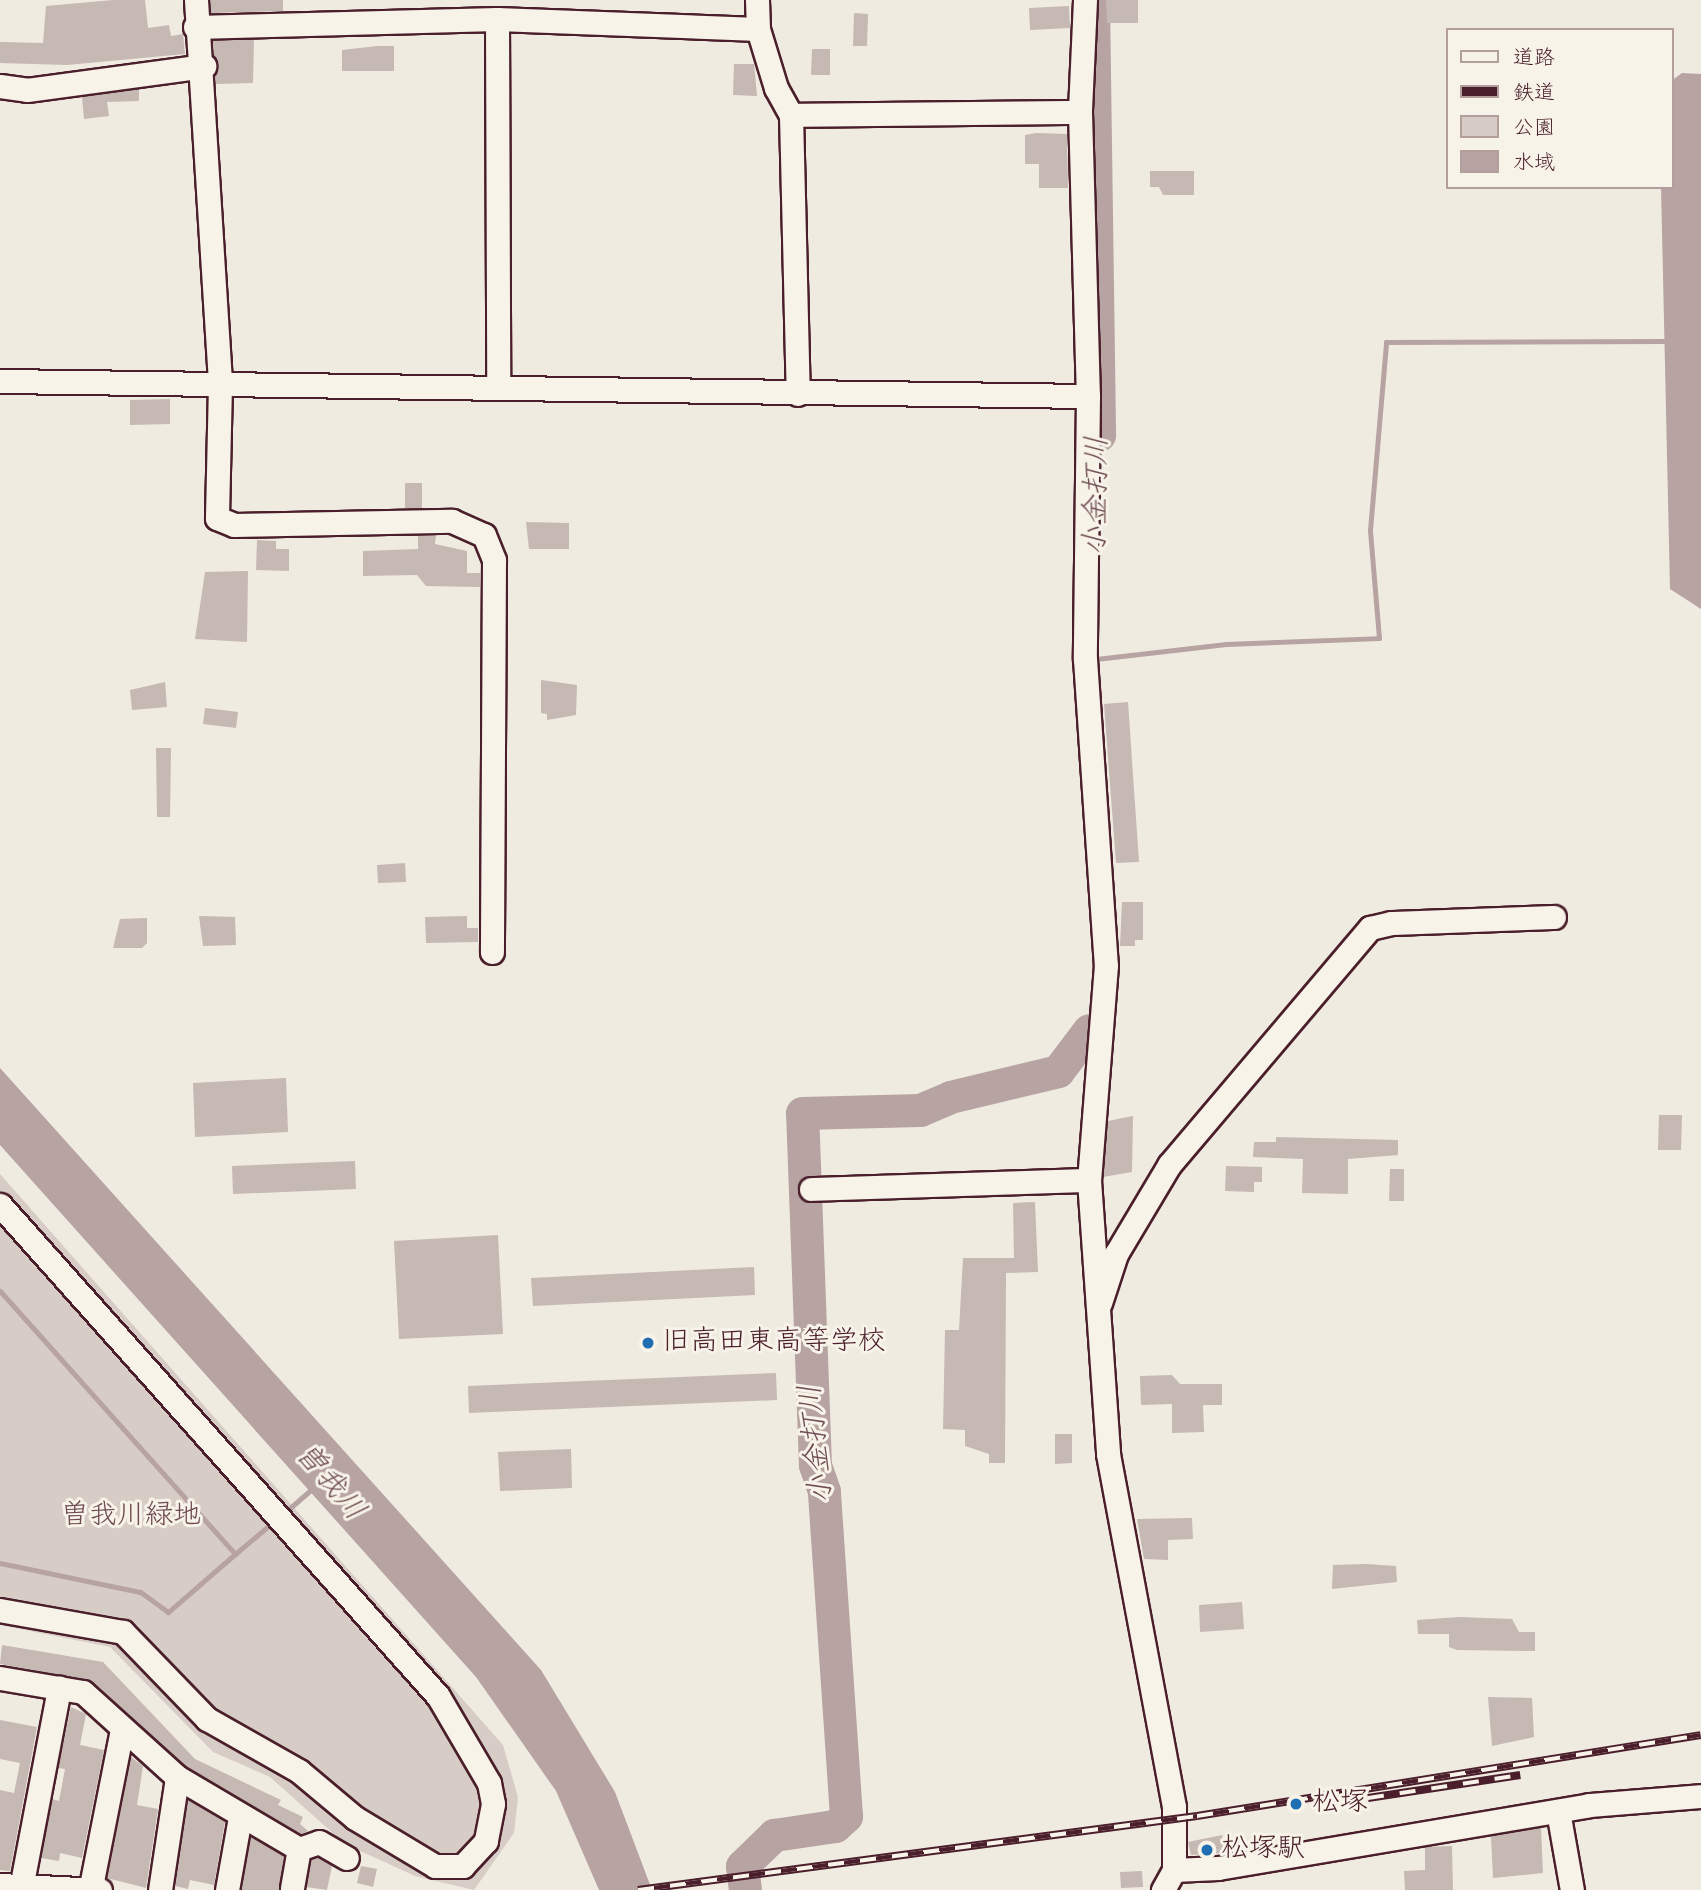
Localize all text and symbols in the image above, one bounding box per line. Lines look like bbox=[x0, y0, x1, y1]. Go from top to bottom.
legend bbox=[1446, 28, 1673, 189]
text: 道路 bbox=[1513, 44, 1555, 74]
text: 鉄道 bbox=[1513, 79, 1555, 109]
text: 公園 bbox=[1513, 114, 1555, 144]
text: 水域 bbox=[1513, 149, 1555, 179]
water label: 小金打川 bbox=[1079, 436, 1117, 556]
place label: 旧高田東高等学校 bbox=[662, 1326, 886, 1360]
marker: 旧高田東高等学校 bbox=[640, 1335, 656, 1351]
water label: 小金打川 bbox=[794, 1382, 842, 1506]
water label: 曽我川 bbox=[286, 1437, 372, 1529]
park label: 曽我川緑地 bbox=[61, 1500, 201, 1534]
place label: 松塚 bbox=[1312, 1787, 1368, 1821]
marker: 松塚 bbox=[1286, 1794, 1306, 1814]
place label: 松塚駅 bbox=[1221, 1833, 1305, 1867]
marker: 松塚駅 bbox=[1199, 1842, 1215, 1858]

